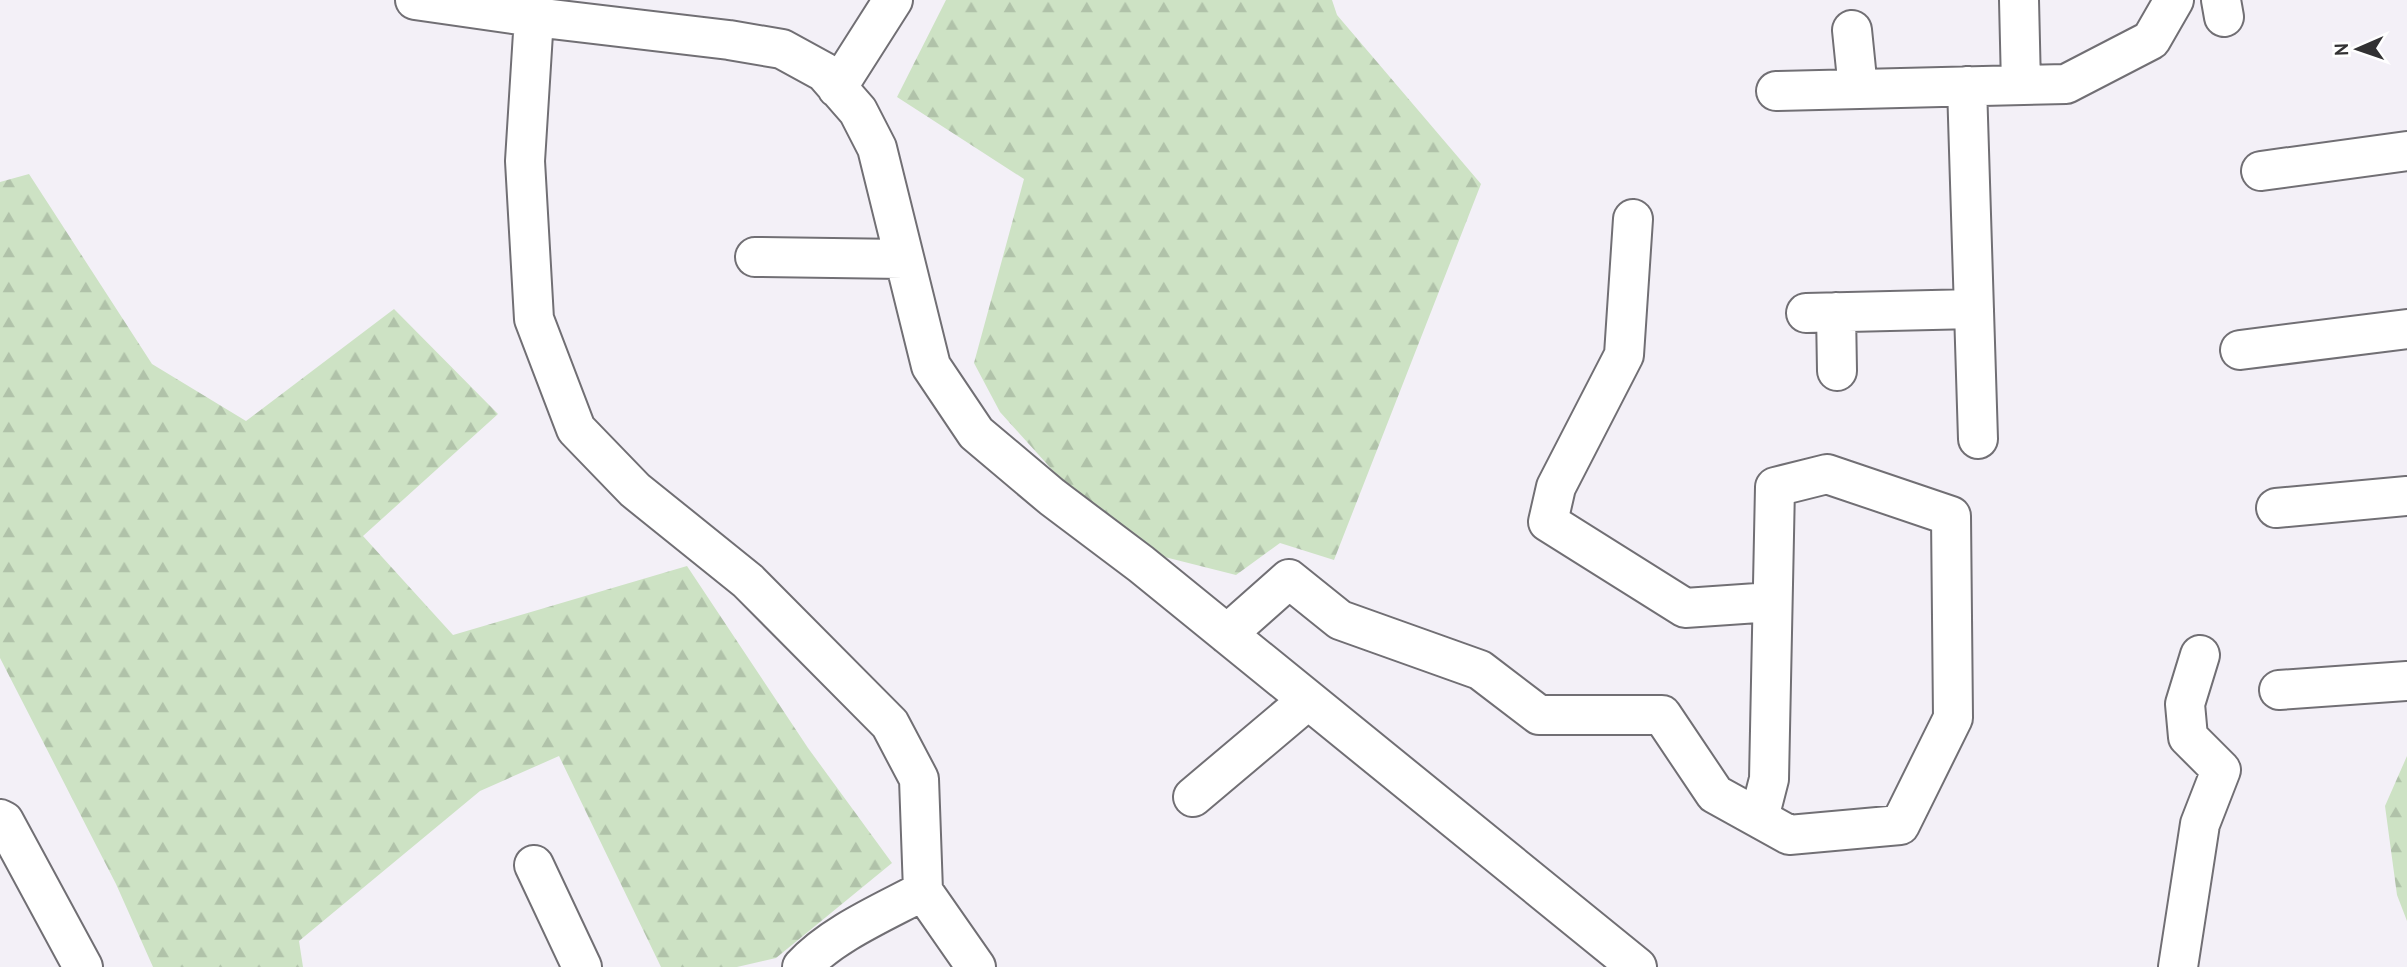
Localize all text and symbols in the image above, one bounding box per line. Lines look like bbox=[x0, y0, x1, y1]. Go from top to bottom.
north arrow bbox=[2323, 14, 2393, 84]
text: N bbox=[2329, 43, 2353, 56]

